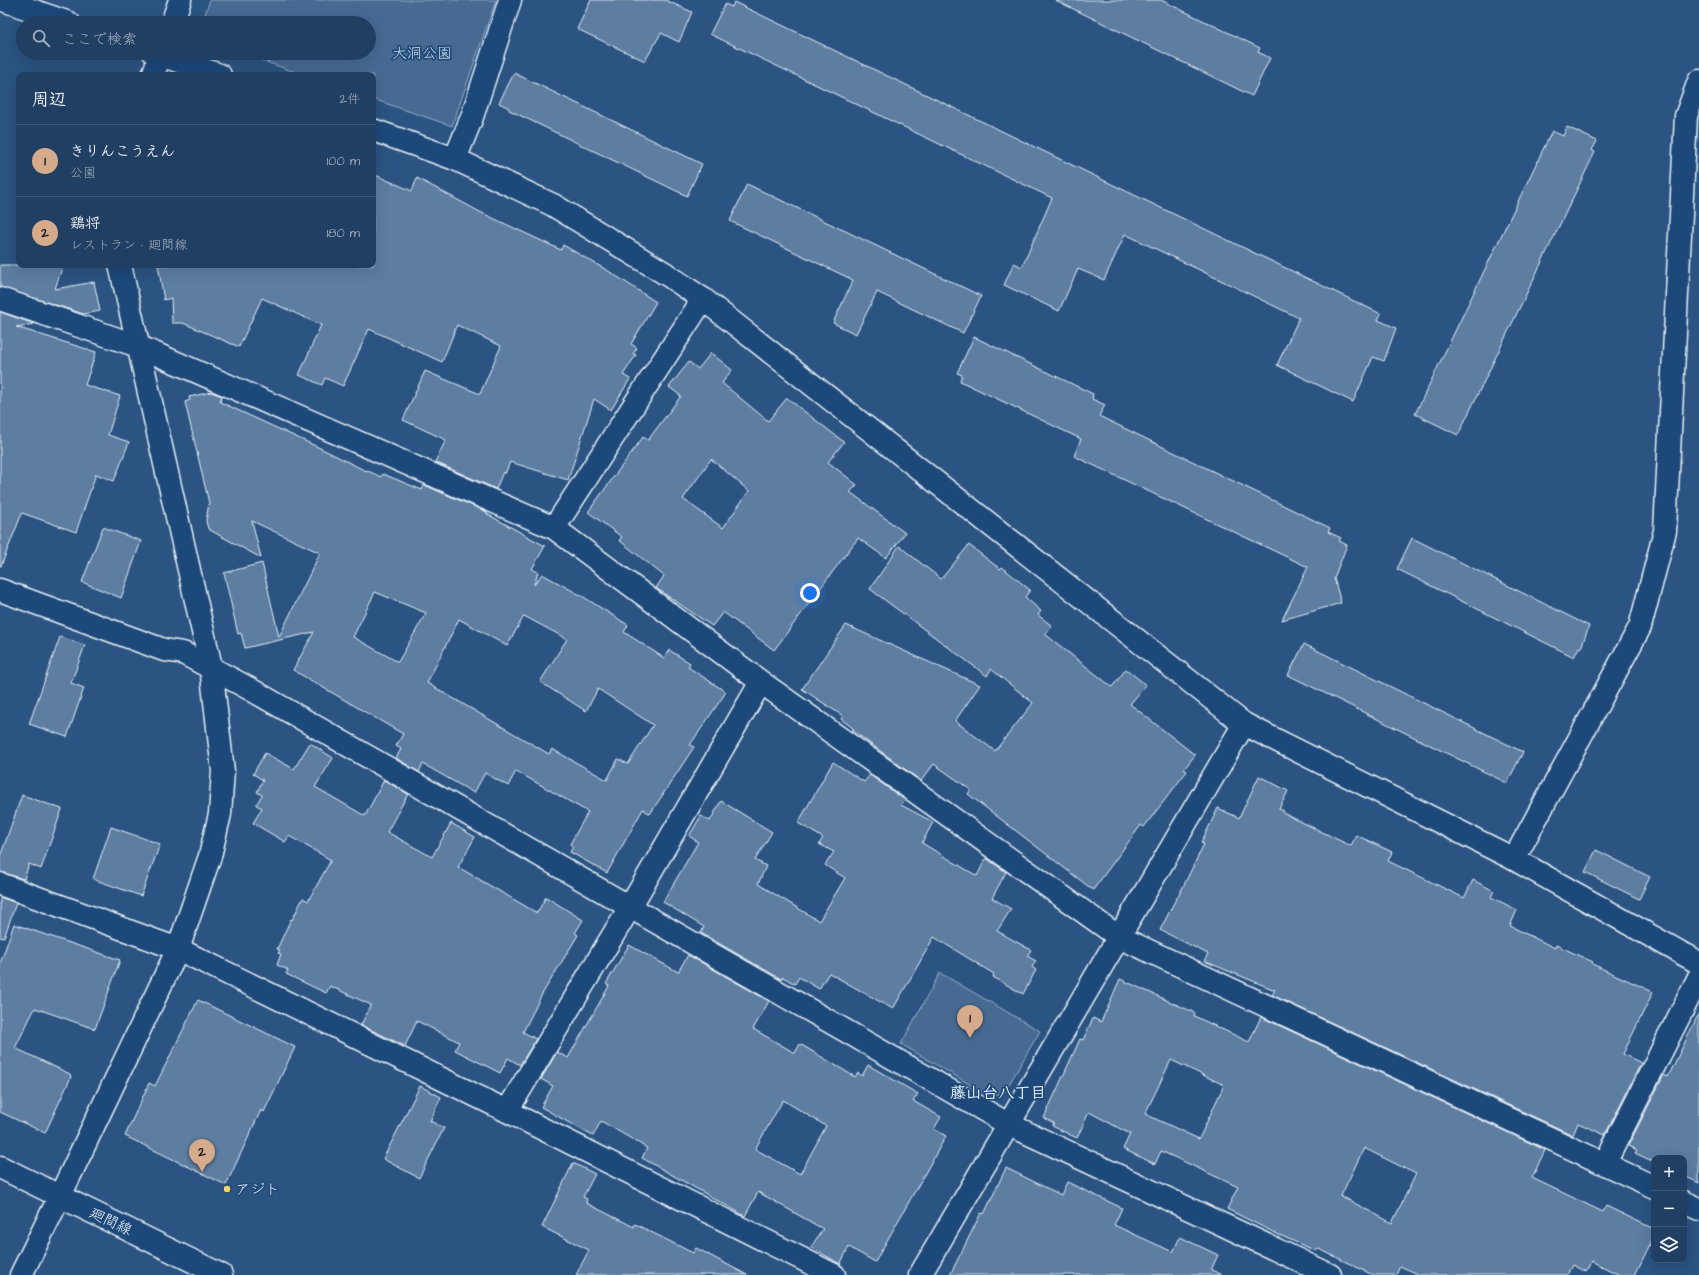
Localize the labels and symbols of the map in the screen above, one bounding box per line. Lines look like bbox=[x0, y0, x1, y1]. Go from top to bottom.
park label: 大洞公園 bbox=[392, 43, 452, 64]
your location bbox=[800, 583, 820, 603]
pin: 1 bbox=[957, 1005, 983, 1038]
district label: 藤山台八丁目 bbox=[950, 1082, 1046, 1104]
pin: 2 bbox=[189, 1139, 215, 1172]
place label: アジト bbox=[235, 1179, 280, 1200]
marker: アジト bbox=[222, 1184, 232, 1194]
street label: 廻間線 bbox=[86, 1202, 136, 1241]

